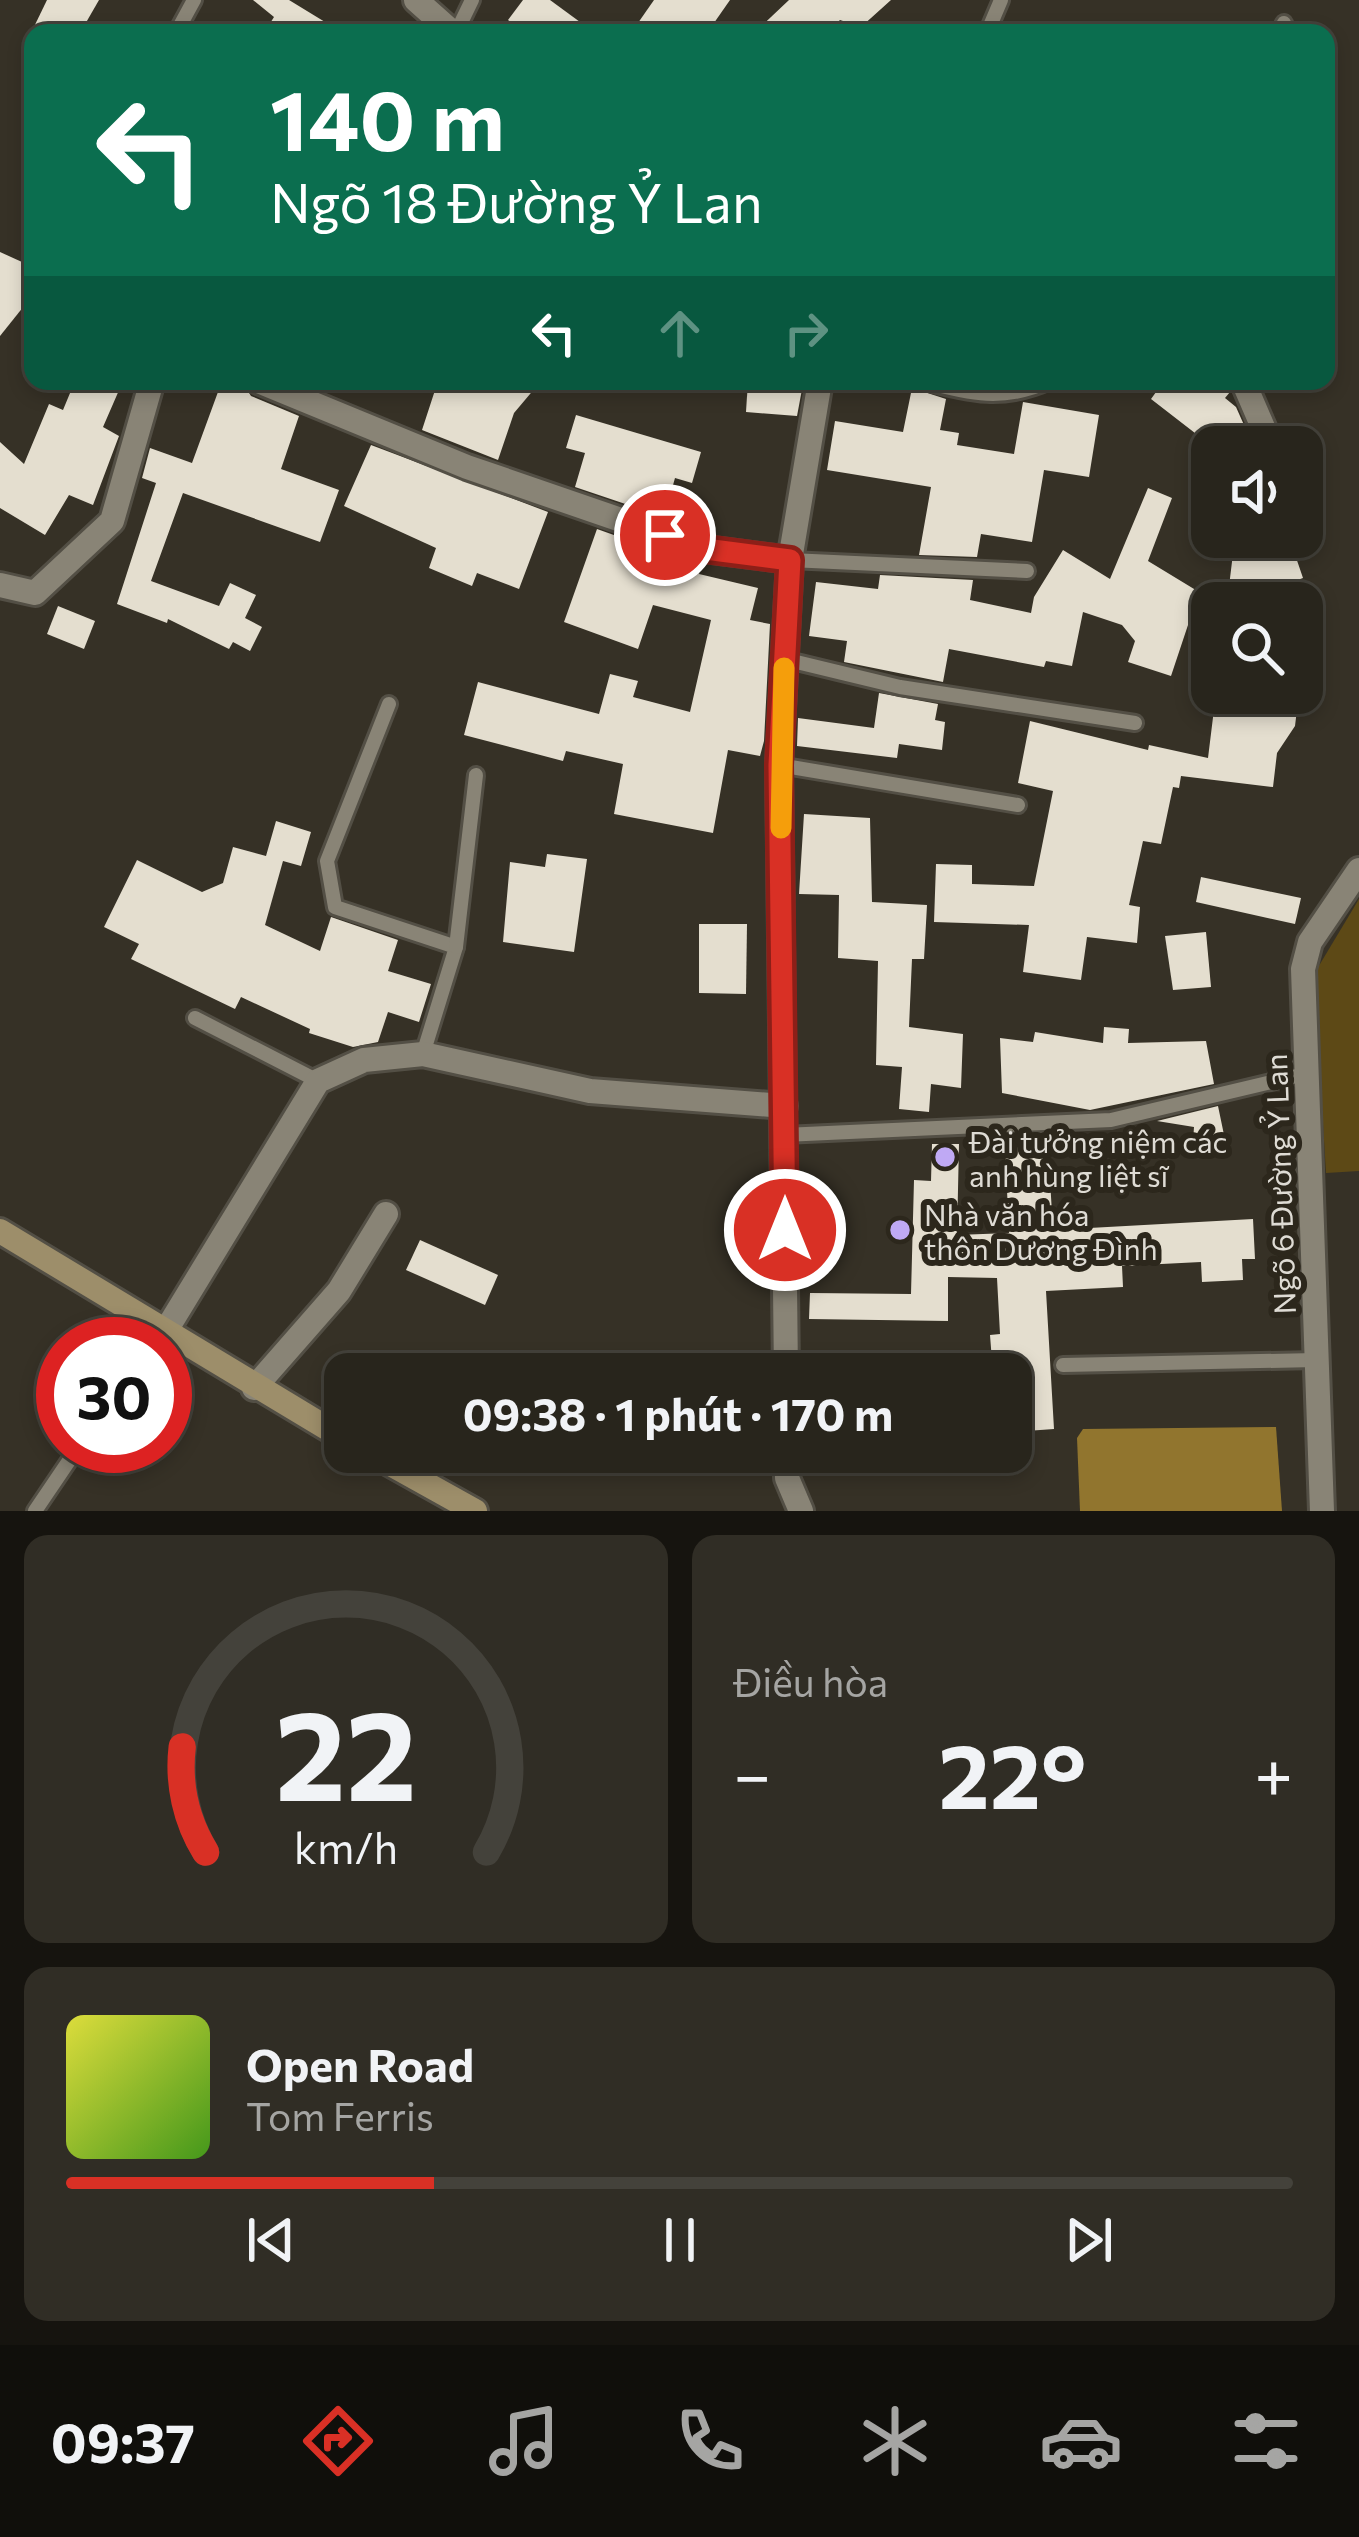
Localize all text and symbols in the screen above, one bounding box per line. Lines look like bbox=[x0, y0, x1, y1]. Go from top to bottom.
text: 140 m bbox=[270, 66, 505, 168]
icon: left bbox=[72, 72, 228, 228]
text: Ngõ 18 Đường Ỷ Lan bbox=[270, 168, 763, 234]
icon: left bbox=[521, 300, 587, 366]
icon: ahead bbox=[647, 300, 713, 366]
icon: right bbox=[773, 300, 839, 366]
map controls bbox=[1191, 426, 1323, 714]
button: sound bbox=[1191, 426, 1323, 558]
pin bbox=[614, 484, 716, 586]
icon: arrive bbox=[632, 502, 698, 568]
button: search bbox=[1191, 582, 1323, 714]
street label: Ngõ 6 Đường Ỷ Lan bbox=[1256, 1053, 1302, 1315]
place label: Đài tưởng niệm các anh hùng liệt sĩ bbox=[968, 1122, 1227, 1193]
marker: Đài tưởng niệm các anh hùng liệt sĩ bbox=[932, 1144, 958, 1170]
position arrow bbox=[722, 1167, 848, 1293]
place label: Nhà văn hóa thôn Dương Đình bbox=[924, 1195, 1158, 1266]
marker: Nhà văn hóa thôn Dương Đình bbox=[887, 1217, 913, 1243]
speed limit sign: 30 bbox=[36, 1317, 192, 1473]
text: 09:38 · 1 phút · 170 m bbox=[463, 1385, 893, 1440]
text: Điều hòa bbox=[734, 1657, 888, 1705]
text: 22 bbox=[275, 1674, 417, 1827]
text: 22° bbox=[938, 1717, 1087, 1828]
text: − bbox=[734, 1732, 771, 1813]
text: + bbox=[1254, 1732, 1293, 1813]
text: km/h bbox=[294, 1820, 398, 1873]
text: Open Road bbox=[246, 2036, 474, 2091]
text: Tom Ferris bbox=[246, 2091, 434, 2139]
icon: previous bbox=[238, 2207, 304, 2273]
icon: pause bbox=[647, 2207, 713, 2273]
icon: next bbox=[1056, 2207, 1122, 2273]
icon: directions bbox=[296, 2399, 380, 2483]
icon: music bbox=[482, 2399, 566, 2483]
icon: phone bbox=[668, 2399, 752, 2483]
icon: climate bbox=[853, 2399, 937, 2483]
icon: car bbox=[1039, 2399, 1123, 2483]
icon: filters bbox=[1224, 2399, 1308, 2483]
text: 09:37 bbox=[51, 2408, 195, 2474]

